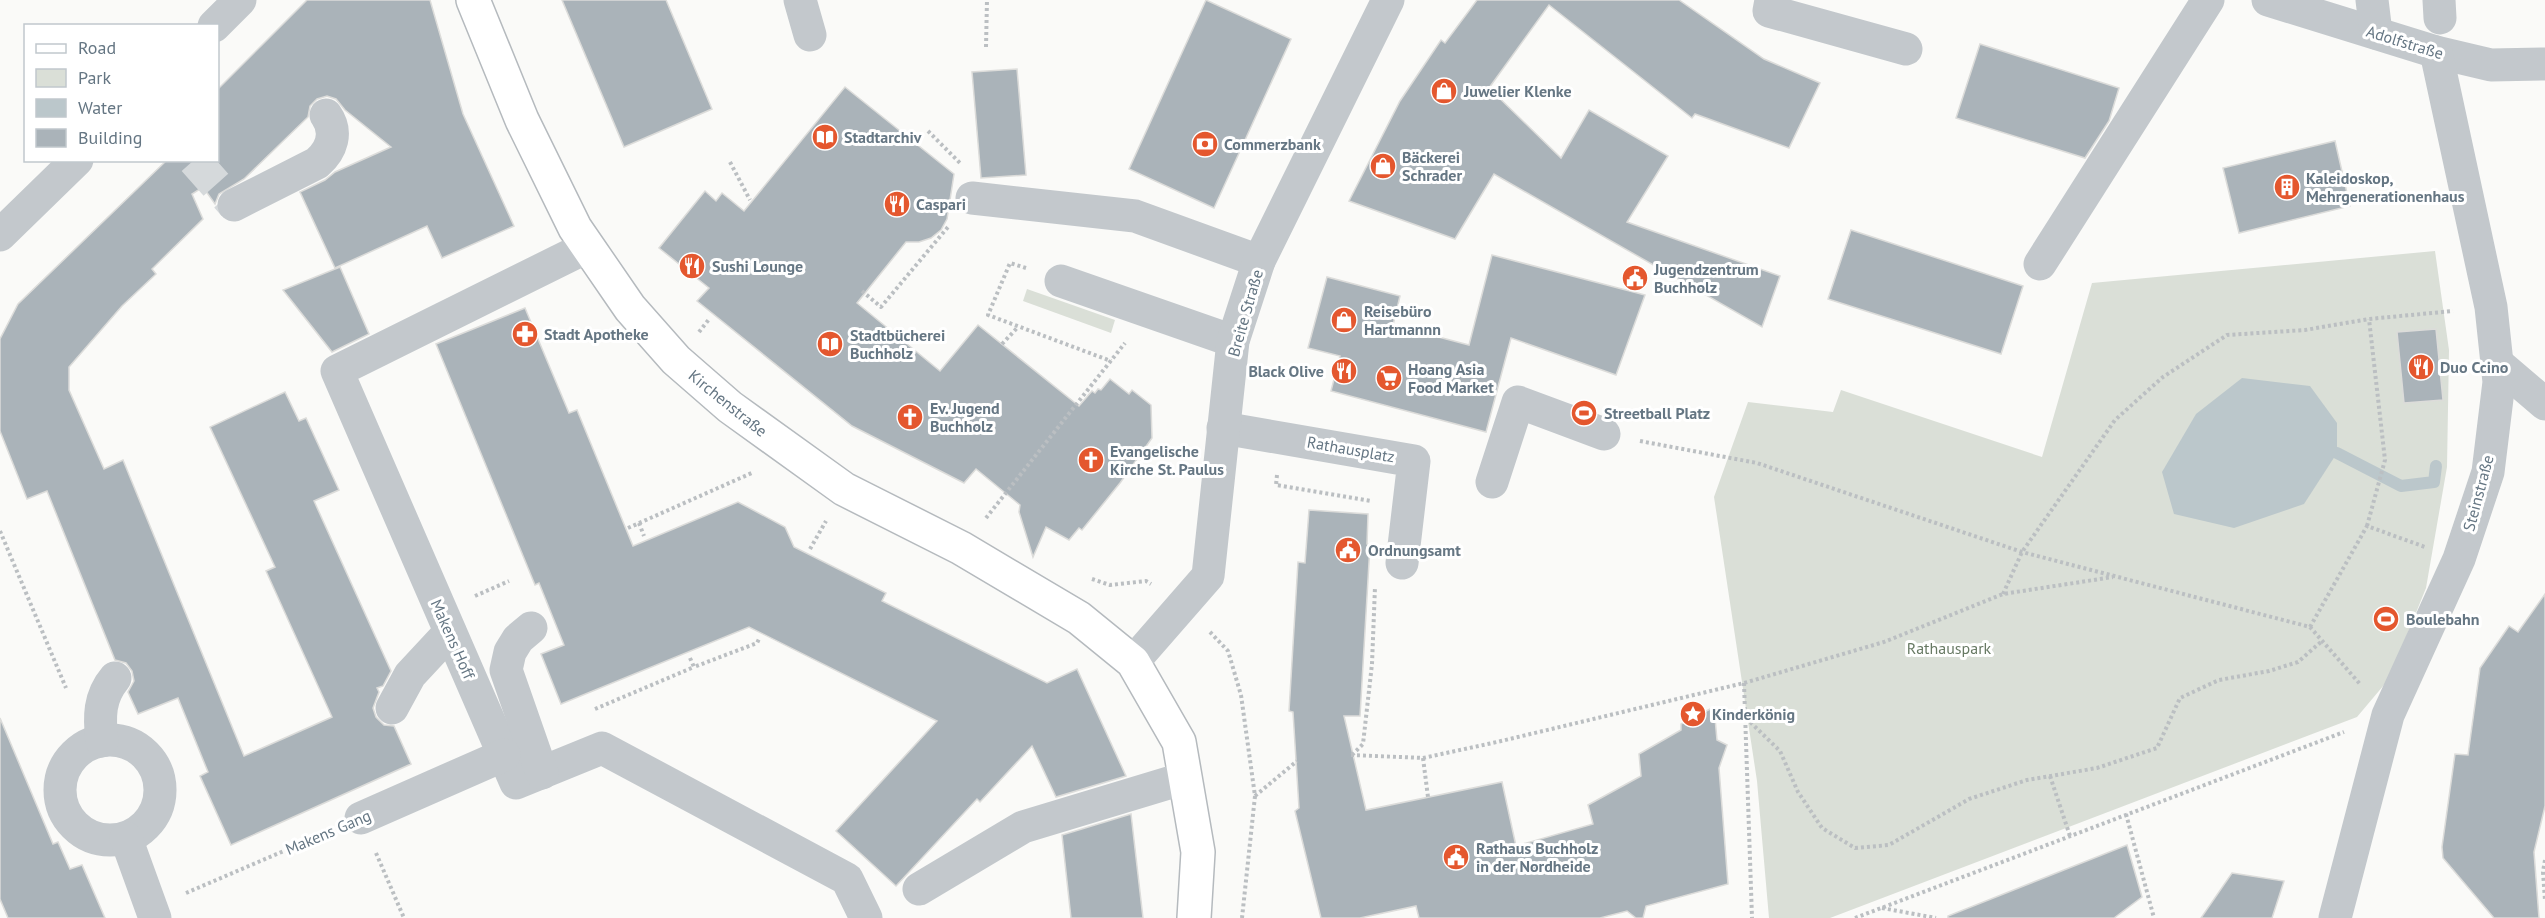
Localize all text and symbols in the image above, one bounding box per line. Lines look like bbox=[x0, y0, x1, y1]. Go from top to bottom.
street label: Adolfstraße bbox=[2364, 21, 2446, 63]
legend bbox=[24, 24, 219, 162]
text: Road bbox=[78, 36, 116, 59]
text: Park bbox=[78, 66, 111, 89]
shop icon: Juwelier Klenke bbox=[1429, 76, 1459, 106]
place label: Juwelier Klenke bbox=[1463, 81, 1572, 101]
text: Water bbox=[78, 96, 122, 119]
library icon: Stadtarchiv bbox=[810, 122, 840, 152]
text: Building bbox=[78, 126, 142, 149]
place label: Stadtarchiv bbox=[844, 127, 922, 147]
bank icon: Commerzbank bbox=[1190, 129, 1220, 159]
place label: Commerzbank bbox=[1224, 134, 1321, 154]
place label: Bäckerei Schrader bbox=[1402, 147, 1462, 185]
shop icon: Bäckerei Schrader bbox=[1368, 151, 1398, 181]
place label: Kaleidoskop, Mehrgenerationenhaus bbox=[2306, 168, 2465, 206]
building icon: Kaleidoskop, Mehrgenerationenhaus bbox=[2272, 172, 2302, 202]
restaurant icon: Caspari bbox=[882, 189, 912, 219]
place label: Caspari bbox=[916, 194, 966, 214]
restaurant icon: Sushi Lounge bbox=[677, 251, 707, 281]
place label: Sushi Lounge bbox=[712, 256, 803, 276]
place label: Jugendzentrum Buchholz bbox=[1653, 259, 1759, 297]
public building icon: Jugendzentrum Buchholz bbox=[1620, 263, 1650, 293]
street label: Breite Straße bbox=[1223, 267, 1267, 359]
place label: Reisebüro Hartmannn bbox=[1364, 301, 1441, 339]
shop icon: Reisebüro Hartmannn bbox=[1329, 305, 1359, 335]
pharmacy icon: Stadt Apotheke bbox=[510, 319, 540, 349]
place label: Stadt Apotheke bbox=[544, 324, 649, 344]
place label: Stadtbücherei Buchholz bbox=[850, 325, 945, 363]
library icon: Stadtbücherei Buchholz bbox=[815, 329, 845, 359]
restaurant icon: Duo Ccino bbox=[2406, 352, 2436, 382]
restaurant icon: Black Olive bbox=[1329, 356, 1359, 386]
place label: Duo Ccino bbox=[2440, 357, 2509, 377]
place label: Hoang Asia Food Market bbox=[1408, 359, 1494, 397]
place label: Black Olive bbox=[1248, 361, 1324, 381]
supermarket icon: Hoang Asia Food Market bbox=[1374, 363, 1404, 393]
street label: Kirchenstraße bbox=[685, 365, 771, 441]
place label: Ev. Jugend Buchholz bbox=[930, 398, 1000, 436]
sports icon: Streetball Platz bbox=[1569, 398, 1599, 428]
church icon: Ev. Jugend Buchholz bbox=[895, 402, 925, 432]
place label: Streetball Platz bbox=[1604, 403, 1710, 423]
street label: Rathausplatz bbox=[1306, 431, 1396, 467]
place label: Evangelische Kirche St. Paulus bbox=[1110, 441, 1224, 479]
church icon: Evangelische Kirche St. Paulus bbox=[1076, 445, 1106, 475]
street label: Steinstraße bbox=[2458, 453, 2498, 533]
public building icon: Ordnungsamt bbox=[1333, 535, 1363, 565]
place label: Ordnungsamt bbox=[1368, 540, 1461, 560]
street label: Makens Hoff bbox=[427, 596, 480, 683]
sports icon: Boulebahn bbox=[2371, 604, 2401, 634]
place label: Boulebahn bbox=[2406, 609, 2479, 629]
park label: Rathauspark bbox=[1907, 638, 1992, 658]
place icon: Kinderkönig bbox=[1678, 699, 1708, 729]
place label: Kinderkönig bbox=[1712, 704, 1795, 724]
street label: Makens Gang bbox=[282, 805, 374, 859]
place label: Rathaus Buchholz in der Nordheide bbox=[1476, 838, 1598, 876]
public building icon: Rathaus Buchholz in der Nordheide bbox=[1441, 842, 1471, 872]

